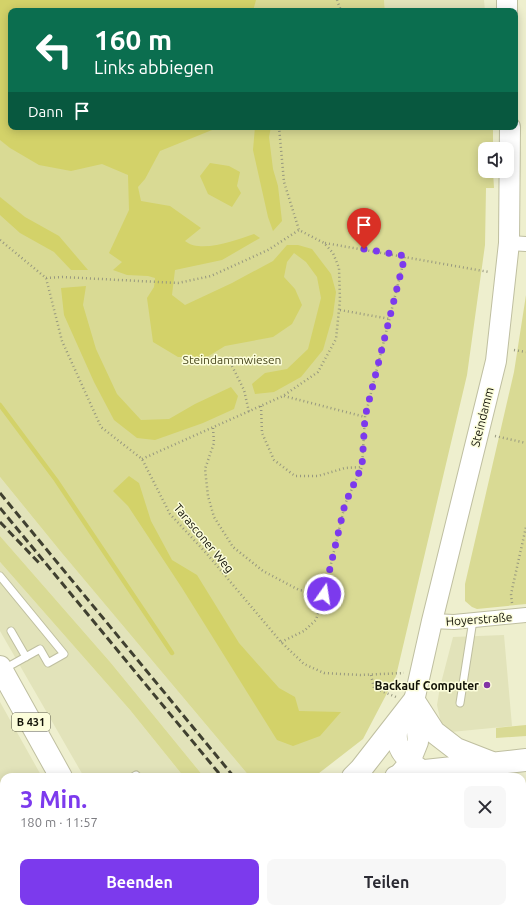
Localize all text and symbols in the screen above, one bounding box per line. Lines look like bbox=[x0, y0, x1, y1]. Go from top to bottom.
icon: left bbox=[28, 24, 80, 76]
text: 160 m bbox=[94, 24, 172, 55]
text: Links abbiegen bbox=[94, 57, 214, 77]
icon: arrive bbox=[71, 100, 93, 122]
text: Dann bbox=[28, 103, 63, 120]
map controls bbox=[478, 142, 514, 178]
button: sound bbox=[478, 142, 514, 178]
pin bbox=[347, 208, 381, 249]
icon: arrive bbox=[353, 214, 375, 236]
park label: Steindammwiesen bbox=[183, 353, 281, 366]
street label: Steindamm bbox=[468, 386, 496, 448]
street label: Tarasconer Weg bbox=[171, 501, 237, 575]
position arrow bbox=[303, 573, 345, 615]
street label: Hoyerstraße bbox=[445, 610, 513, 628]
place label: Backauf Computer bbox=[375, 679, 479, 692]
marker: Backauf Computer bbox=[482, 680, 492, 690]
road number: B 431 bbox=[12, 713, 50, 731]
text: 3 Min. bbox=[20, 786, 87, 813]
button: close bbox=[464, 786, 506, 828]
text: 180 m · 11:57 bbox=[20, 815, 98, 829]
button: Beenden bbox=[20, 859, 259, 905]
button: Teilen bbox=[267, 859, 506, 905]

